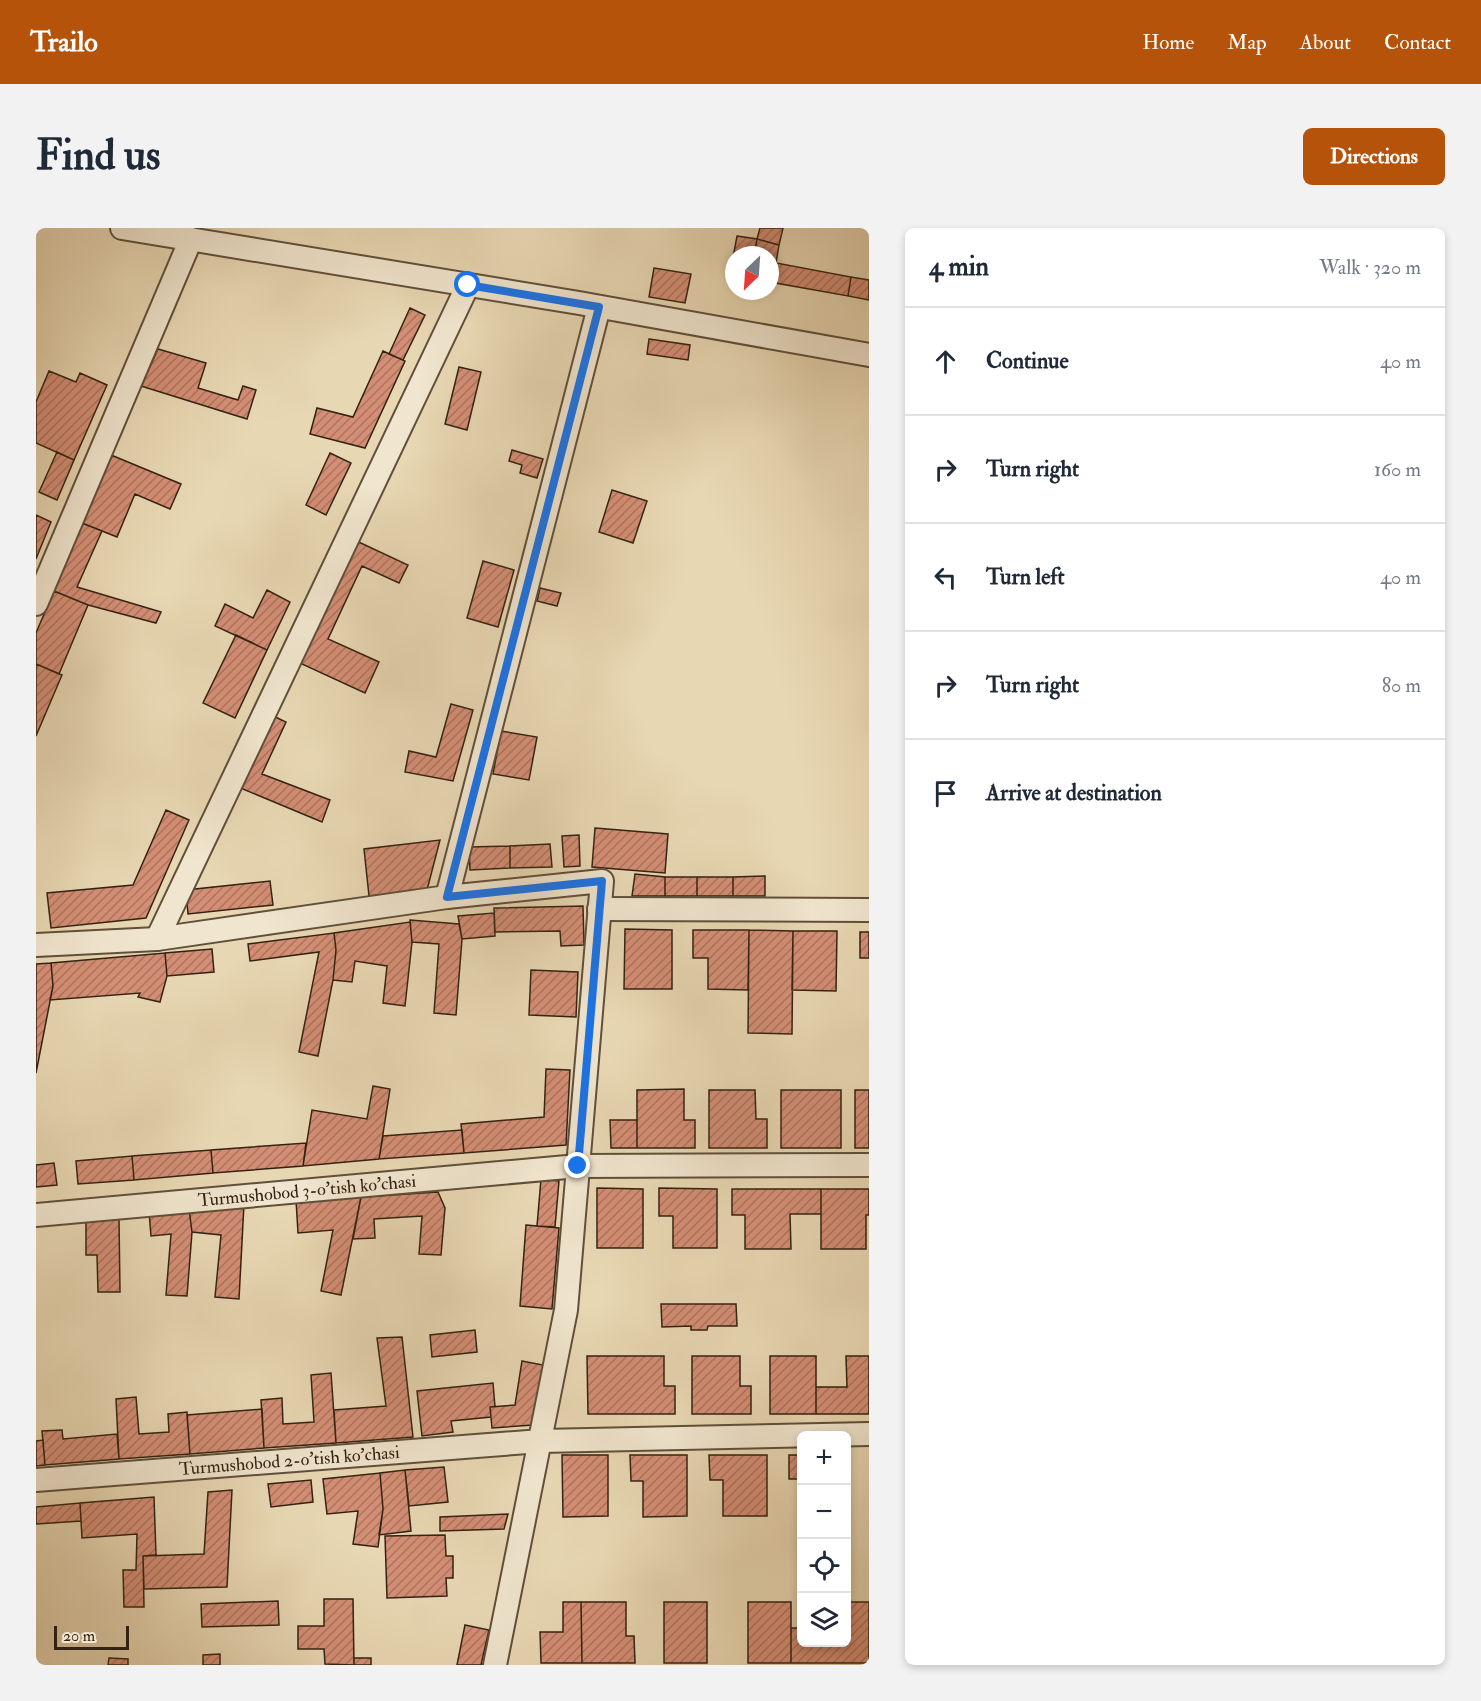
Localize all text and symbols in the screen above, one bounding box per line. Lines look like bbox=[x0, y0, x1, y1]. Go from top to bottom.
text: Trailo bbox=[30, 25, 98, 60]
text: Home bbox=[1142, 29, 1194, 56]
text: Map bbox=[1227, 29, 1267, 56]
text: About bbox=[1300, 29, 1351, 56]
text: Contact bbox=[1384, 29, 1451, 56]
button: Directions bbox=[1303, 128, 1445, 185]
text: Find us bbox=[36, 130, 160, 182]
north arrow bbox=[725, 246, 779, 300]
text: 4 min bbox=[929, 251, 989, 283]
text: Walk · 320 m bbox=[1319, 255, 1421, 280]
route start bbox=[454, 271, 480, 297]
icon: ahead bbox=[929, 345, 962, 378]
text: Continue bbox=[986, 347, 1069, 375]
text: 40 m bbox=[1380, 349, 1421, 374]
icon: right bbox=[929, 453, 962, 486]
text: Turn right bbox=[986, 455, 1079, 483]
text: 160 m bbox=[1374, 457, 1421, 482]
icon: left bbox=[929, 561, 962, 594]
text: Turn left bbox=[986, 563, 1065, 591]
text: 40 m bbox=[1380, 565, 1421, 590]
icon: right bbox=[929, 669, 962, 702]
text: Turn right bbox=[986, 671, 1079, 699]
text: 80 m bbox=[1382, 673, 1421, 698]
icon: arrive bbox=[929, 777, 962, 810]
text: Arrive at destination bbox=[986, 779, 1162, 807]
route end bbox=[564, 1152, 590, 1178]
street label: Turmushobod 3-o'tish ko'chasi bbox=[197, 1169, 417, 1212]
map controls bbox=[797, 1431, 851, 1647]
button: + bbox=[797, 1431, 851, 1485]
street label: Turmushobod 2-o'tish ko'chasi bbox=[178, 1440, 401, 1480]
button: − bbox=[797, 1485, 851, 1539]
button: locate bbox=[797, 1539, 851, 1593]
button: layers bbox=[797, 1593, 851, 1647]
scale bar bbox=[54, 1623, 129, 1650]
text: 20 m bbox=[63, 1626, 95, 1646]

